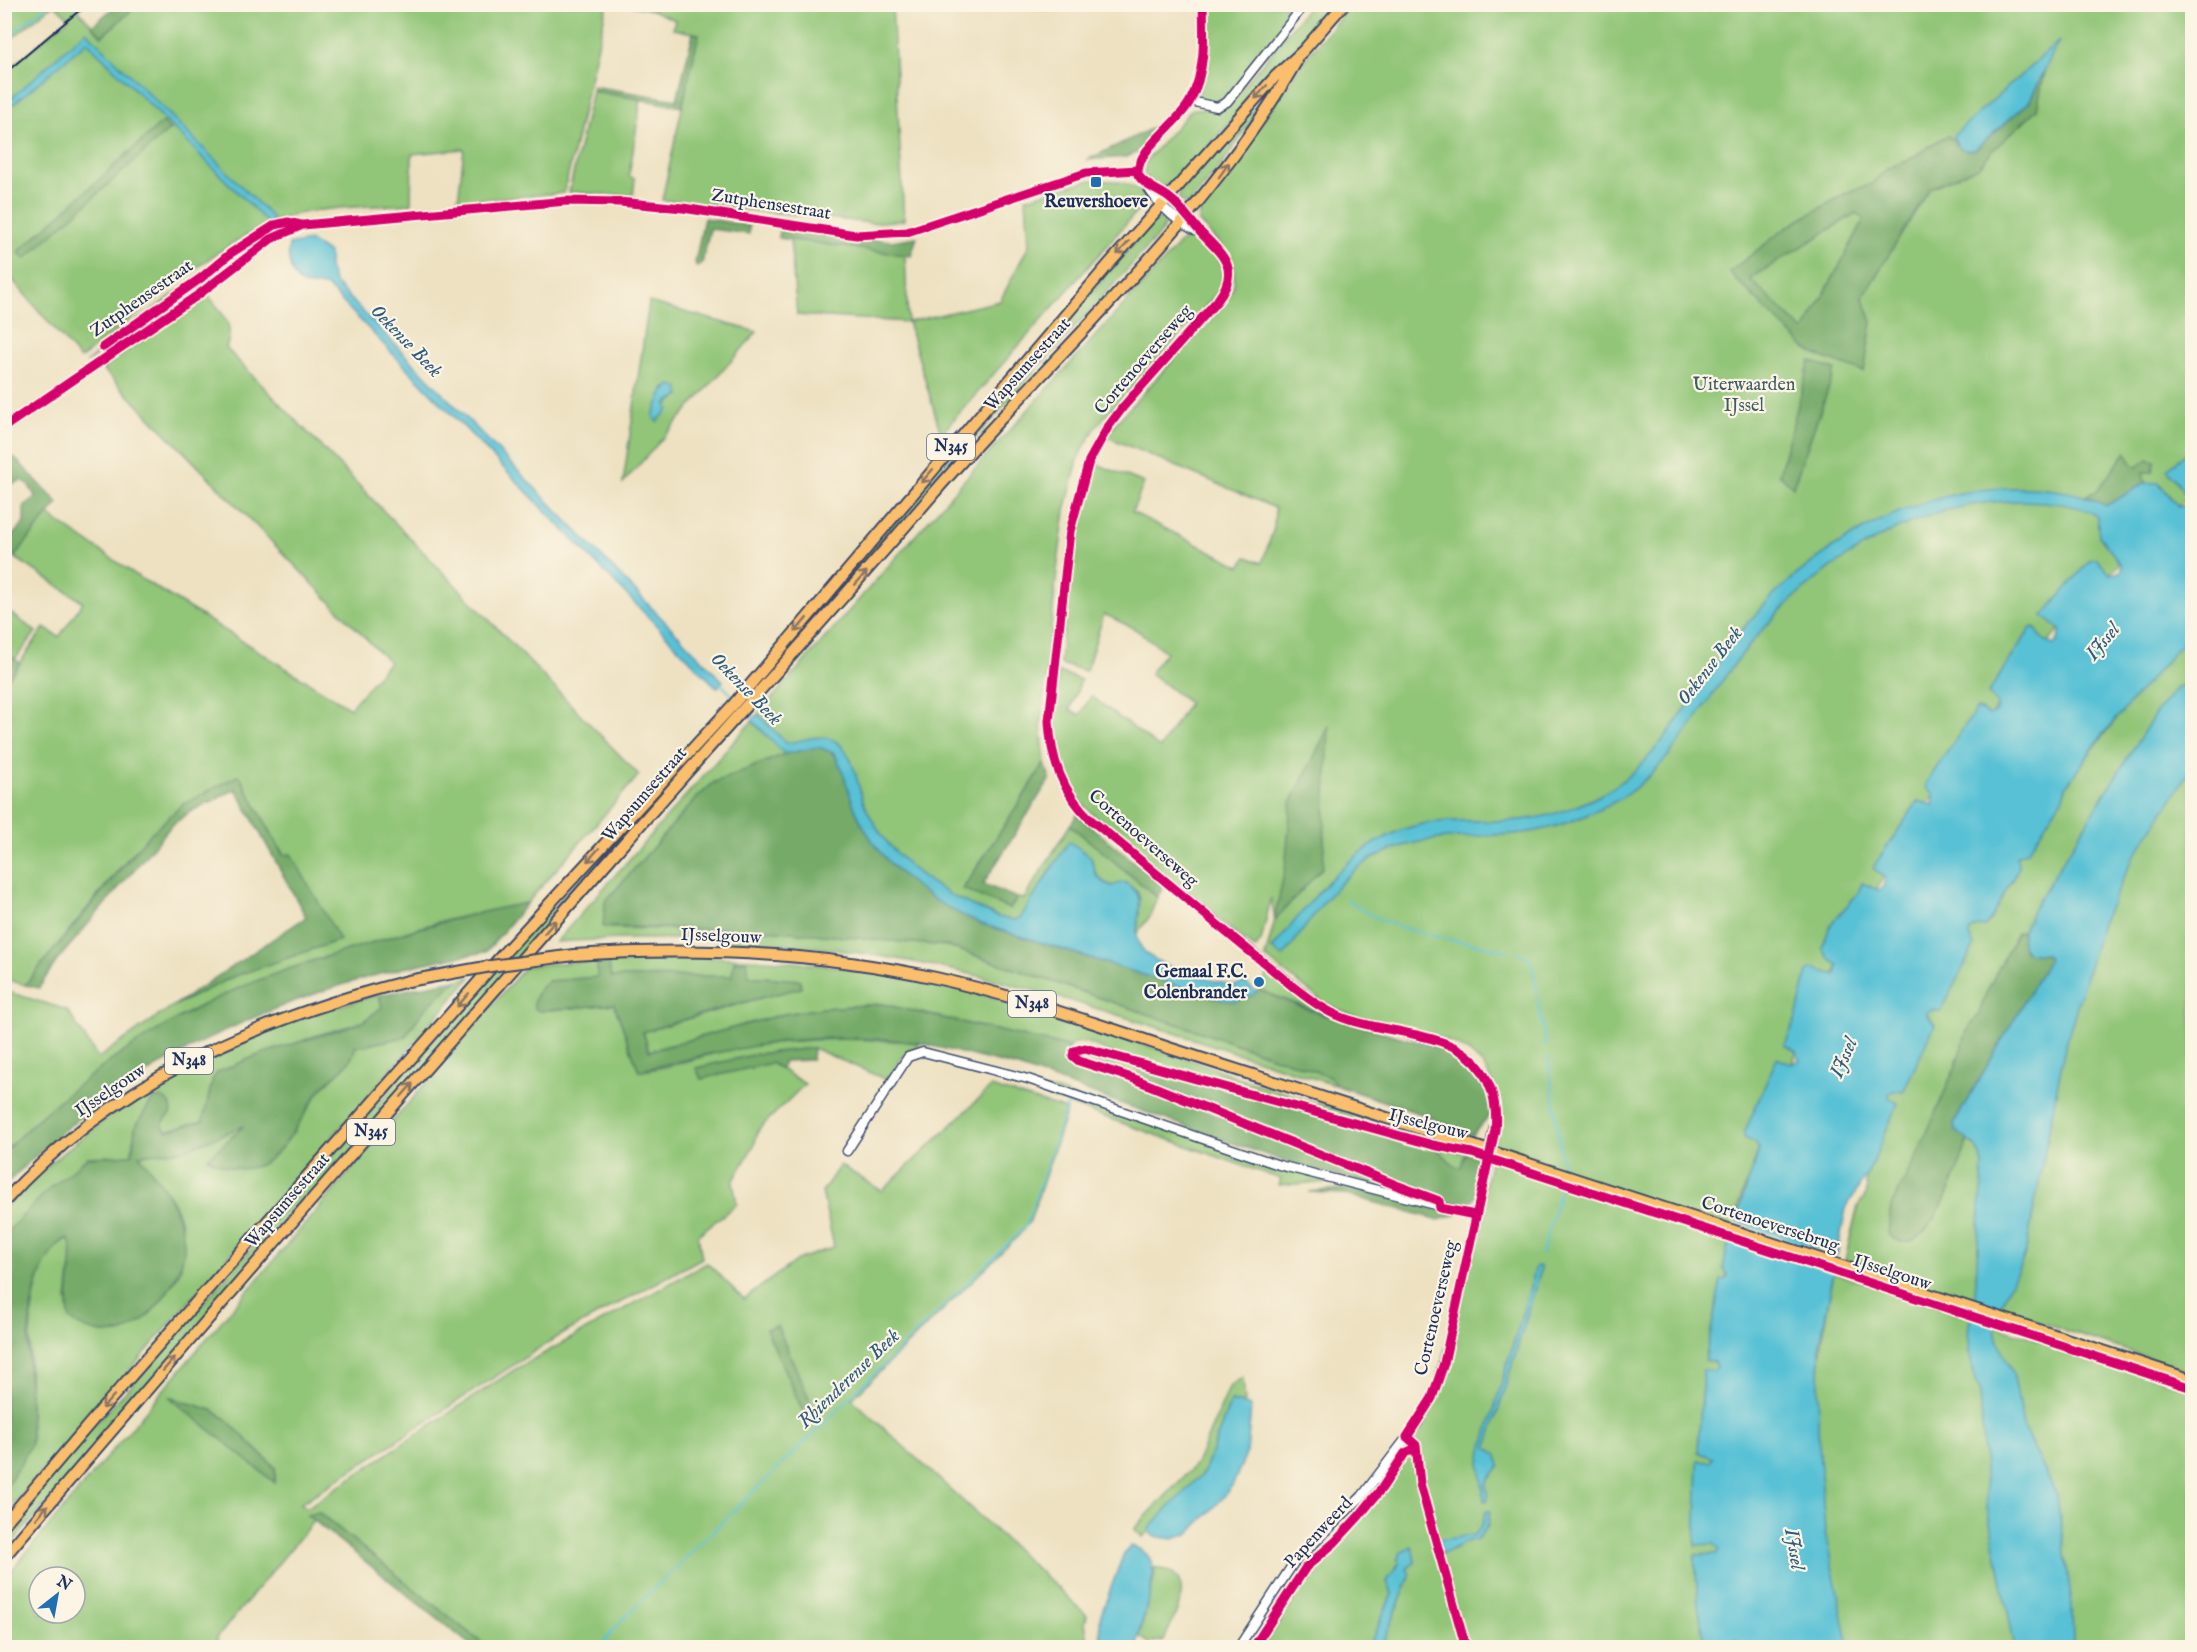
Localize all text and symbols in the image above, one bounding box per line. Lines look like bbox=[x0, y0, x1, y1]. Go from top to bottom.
one-way arrow bbox=[1254, 84, 1268, 99]
one-way arrow bbox=[1218, 162, 1230, 178]
marker: Reuvershoeve bbox=[1089, 175, 1103, 189]
street label: Zutphensestraat bbox=[710, 184, 832, 226]
place label: Reuvershoeve bbox=[1044, 191, 1149, 214]
one-way arrow bbox=[1116, 241, 1130, 256]
street label: Zutphensestraat bbox=[86, 255, 198, 343]
water label: Oekense Beek bbox=[365, 299, 447, 383]
street label: Cortenoeverseweg bbox=[1090, 300, 1198, 420]
street label: Wapsumsestraat bbox=[980, 313, 1076, 417]
park label: Uiterwaarden IJssel bbox=[1693, 374, 1796, 418]
road number: N345 bbox=[927, 434, 975, 460]
one-way arrow bbox=[920, 468, 933, 484]
one-way arrow bbox=[854, 571, 868, 586]
water label: IJssel bbox=[2080, 616, 2127, 667]
one-way arrow bbox=[794, 617, 808, 632]
water label: Oekense Beek bbox=[1672, 622, 1748, 710]
water label: Oekense Beek bbox=[705, 647, 787, 731]
street label: Wapsumsestraat bbox=[597, 743, 693, 847]
street label: Cortenoeverseweg bbox=[1083, 785, 1203, 893]
one-way arrow bbox=[586, 848, 600, 863]
one-way arrow bbox=[543, 919, 556, 935]
street label: IJsselgouw bbox=[680, 924, 763, 950]
place label: Gemaal F.C. Colenbrander bbox=[1144, 961, 1247, 1005]
marker: Gemaal F.C. Colenbrander bbox=[1252, 975, 1266, 989]
road number: N348 bbox=[1008, 991, 1056, 1017]
one-way arrow bbox=[456, 992, 470, 1007]
water label: IJssel bbox=[1824, 1032, 1865, 1083]
road number: N348 bbox=[165, 1048, 213, 1074]
street label: IJsselgouw bbox=[71, 1058, 152, 1123]
one-way arrow bbox=[401, 1082, 414, 1098]
street label: IJsselgouw bbox=[1386, 1104, 1471, 1146]
road number: N345 bbox=[347, 1119, 395, 1145]
street label: Wapsumsestraat bbox=[240, 1149, 336, 1253]
street label: Cortenoeversebrug bbox=[1698, 1192, 1842, 1258]
street label: Cortenoeverseweg bbox=[1410, 1238, 1464, 1378]
street label: IJsselgouw bbox=[1850, 1250, 1935, 1297]
water label: Rhienderense Beek bbox=[793, 1324, 905, 1434]
one-way arrow bbox=[162, 1357, 176, 1372]
one-way arrow bbox=[101, 1394, 115, 1409]
street label: Papenweerd bbox=[1280, 1492, 1358, 1574]
one-way arrow bbox=[35, 1505, 49, 1520]
water label: IJssel bbox=[1778, 1526, 1810, 1574]
north arrow bbox=[27, 1565, 87, 1625]
text: N bbox=[52, 1571, 75, 1596]

